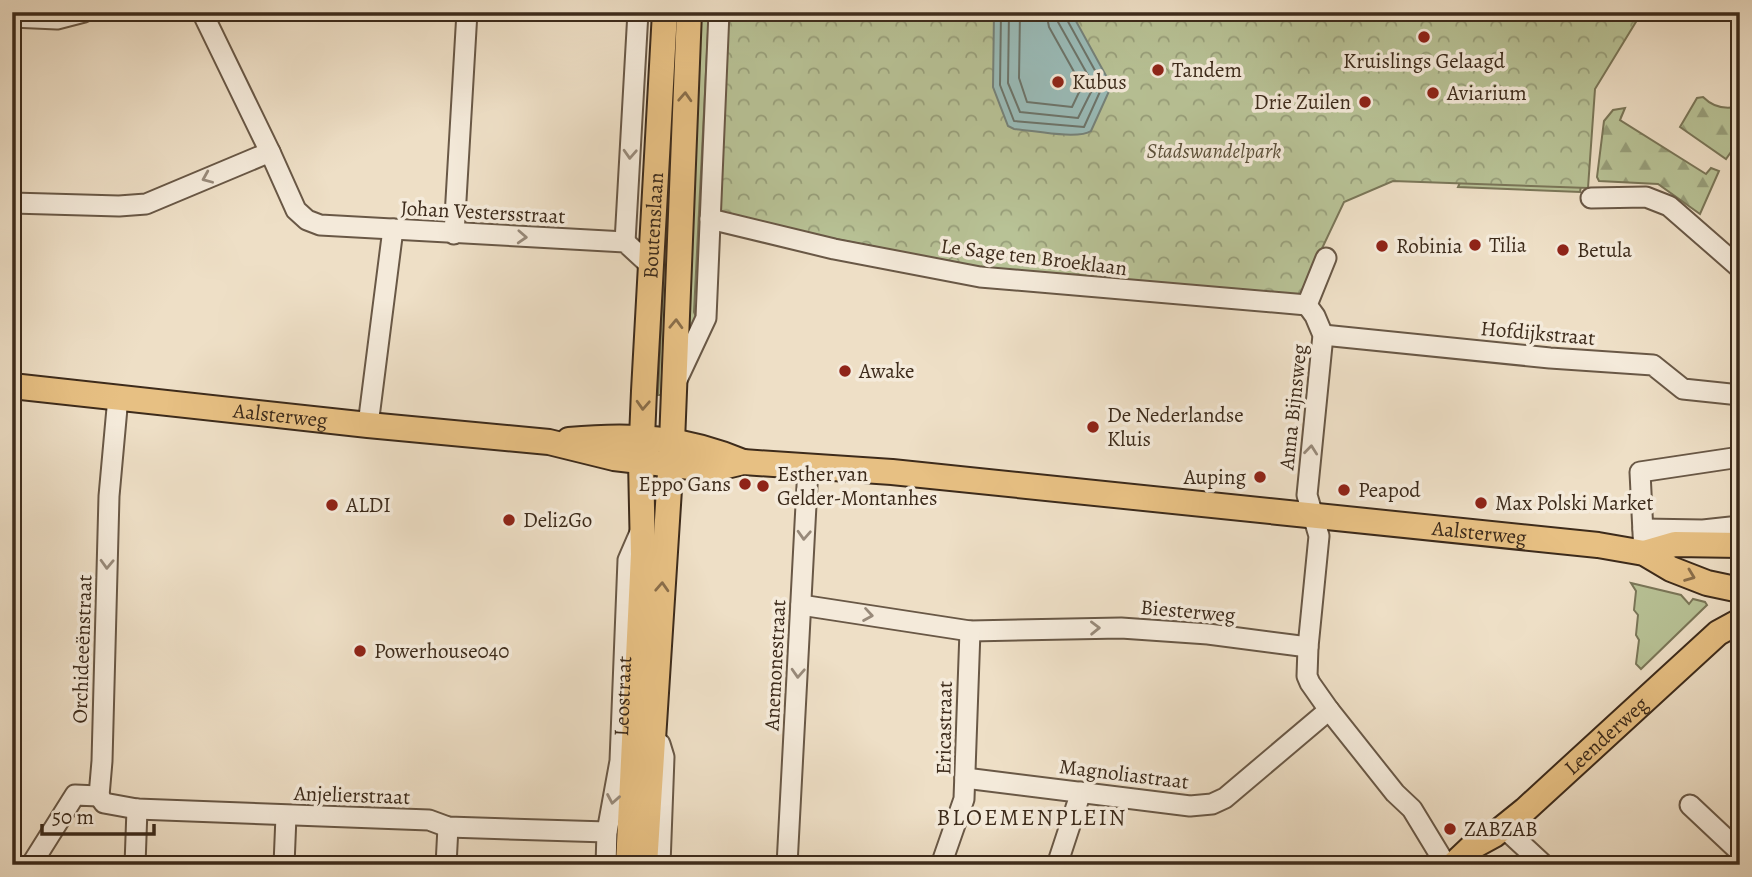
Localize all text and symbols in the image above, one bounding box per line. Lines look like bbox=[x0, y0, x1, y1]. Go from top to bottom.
marker: Kruislings Gelaagd bbox=[1416, 29, 1432, 45]
place label: Kruislings Gelaagd bbox=[1343, 47, 1506, 75]
place label: Tandem bbox=[1172, 56, 1242, 84]
marker: Tandem bbox=[1150, 62, 1166, 78]
place label: Kubus bbox=[1072, 68, 1127, 96]
marker: Kubus bbox=[1050, 74, 1066, 90]
place label: Aviarium bbox=[1446, 79, 1527, 107]
marker: Aviarium bbox=[1425, 85, 1441, 101]
place label: Drie Zuilen bbox=[1254, 88, 1351, 116]
one-way arrow bbox=[678, 91, 693, 102]
marker: Drie Zuilen bbox=[1357, 94, 1373, 110]
park label: Stadswandelpark bbox=[1147, 137, 1281, 165]
one-way arrow bbox=[623, 149, 638, 160]
one-way arrow bbox=[202, 170, 214, 184]
street label: Boutenslaan bbox=[636, 172, 670, 280]
street label: Johan Vestersstraat bbox=[400, 194, 566, 230]
one-way arrow bbox=[517, 230, 528, 245]
place label: Tilia bbox=[1489, 231, 1527, 259]
street label: Le Sage ten Broeklaan bbox=[939, 232, 1129, 282]
place label: Robinia bbox=[1396, 232, 1463, 260]
place label: Betula bbox=[1577, 236, 1632, 264]
marker: Tilia bbox=[1467, 237, 1483, 253]
marker: Robinia bbox=[1374, 238, 1390, 254]
marker: Betula bbox=[1555, 242, 1571, 258]
street label: Hofdijkstraat bbox=[1479, 314, 1597, 352]
one-way arrow bbox=[668, 319, 683, 330]
street label: Anna Bijnsweg bbox=[1272, 342, 1314, 472]
place label: Awake bbox=[858, 357, 915, 385]
marker: Awake bbox=[837, 363, 853, 379]
street label: Aalsterweg bbox=[231, 396, 329, 435]
one-way arrow bbox=[636, 399, 651, 410]
place label: De Nederlandse Kluis bbox=[1107, 401, 1244, 453]
marker: De Nederlandse Kluis bbox=[1085, 419, 1101, 435]
one-way arrow bbox=[1304, 444, 1319, 456]
place label: Esther van Gelder-Montanhes bbox=[777, 460, 937, 512]
place label: Auping bbox=[1183, 463, 1246, 491]
marker: Auping bbox=[1252, 469, 1268, 485]
place label: Eppo Gans bbox=[638, 470, 731, 498]
marker: Eppo Gans bbox=[737, 476, 753, 492]
place label: Peapod bbox=[1358, 476, 1421, 504]
marker: Esther van Gelder-Montanhes bbox=[755, 478, 771, 494]
marker: Peapod bbox=[1336, 482, 1352, 498]
place label: Max Polski Market bbox=[1495, 489, 1653, 517]
place label: ALDI bbox=[345, 491, 391, 519]
marker: Max Polski Market bbox=[1473, 495, 1489, 511]
marker: ALDI bbox=[324, 497, 340, 513]
place label: Deli2Go bbox=[523, 506, 592, 534]
marker: Deli2Go bbox=[501, 512, 517, 528]
street label: Aalsterweg bbox=[1430, 514, 1528, 552]
one-way arrow bbox=[797, 530, 812, 541]
one-way arrow bbox=[99, 559, 115, 570]
one-way arrow bbox=[1684, 568, 1696, 582]
street label: Orchideeënstraat bbox=[65, 574, 99, 724]
one-way arrow bbox=[655, 582, 670, 593]
street label: Biesterweg bbox=[1139, 593, 1237, 629]
street label: Anemonestraat bbox=[758, 599, 792, 732]
one-way arrow bbox=[863, 607, 874, 622]
one-way arrow bbox=[1090, 620, 1100, 636]
place label: Powerhouse040 bbox=[374, 637, 509, 665]
marker: Powerhouse040 bbox=[352, 643, 368, 659]
street label: Leostraat bbox=[607, 656, 638, 737]
one-way arrow bbox=[790, 667, 805, 678]
street label: Ericastraat bbox=[929, 681, 959, 775]
street label: Leenderweg bbox=[1558, 690, 1654, 781]
street label: Magnoliastraat bbox=[1058, 752, 1190, 796]
street label: Anjelierstraat bbox=[292, 779, 411, 811]
scale bar bbox=[42, 793, 154, 837]
one-way arrow bbox=[606, 793, 621, 805]
district label: BLOEMENPLEIN bbox=[937, 802, 1127, 833]
text: 50 m bbox=[52, 803, 94, 831]
place label: ZABZAB bbox=[1464, 815, 1537, 843]
marker: ZABZAB bbox=[1442, 821, 1458, 837]

